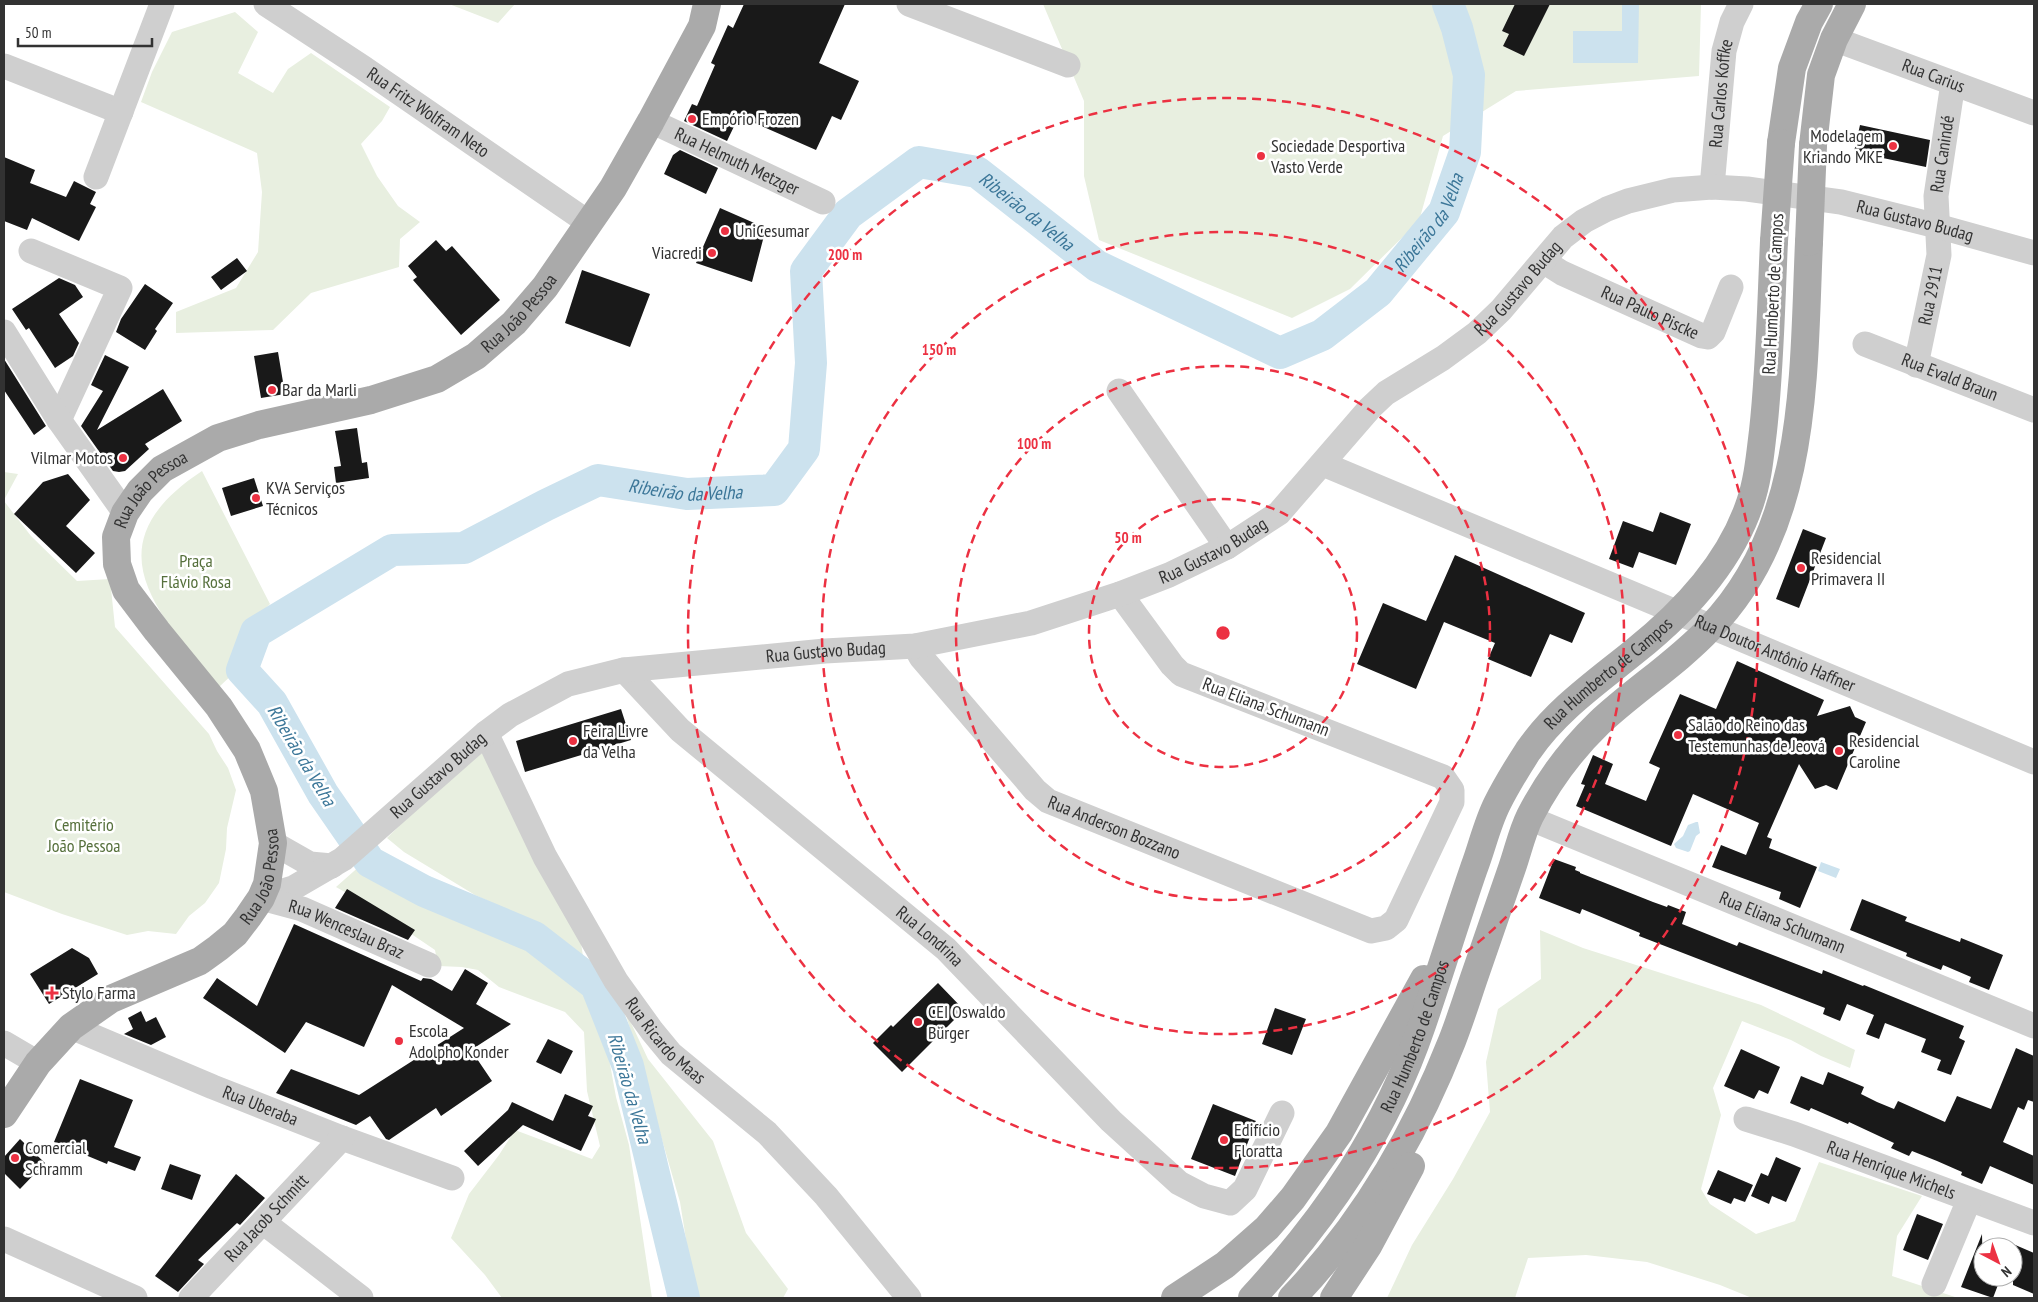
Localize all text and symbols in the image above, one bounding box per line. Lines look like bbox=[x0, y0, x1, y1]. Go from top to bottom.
scale bar bbox=[18, 15, 151, 47]
text: 50 m bbox=[25, 23, 51, 42]
street label: Rua Carlos Koffke bbox=[1704, 36, 1738, 149]
street label: Rua Carius bbox=[1899, 53, 1968, 97]
street label: Rua Fritz Wolfram Neto bbox=[363, 62, 494, 162]
place label: Empório Frozen bbox=[702, 107, 799, 130]
marker: Empório Frozen bbox=[686, 113, 698, 125]
street label: Rua Canindé bbox=[1925, 114, 1959, 194]
street label: Rua Helmuth Metzger bbox=[671, 122, 803, 200]
place label: Modelagem Kriando MKE bbox=[1803, 124, 1883, 168]
place label: Sociedade Desportiva Vasto Verde bbox=[1270, 134, 1405, 178]
marker: Modelagem Kriando MKE bbox=[1887, 140, 1899, 152]
marker: Sociedade Desportiva Vasto Verde bbox=[1255, 150, 1267, 162]
water label: Ribeirão da Velha bbox=[974, 166, 1080, 256]
water label: Ribeirão da Velha bbox=[1388, 169, 1469, 277]
street label: Rua Gustavo Budag bbox=[1854, 194, 1976, 247]
street label: Rua Humberto de Campos bbox=[1757, 213, 1788, 375]
place label: UniCesumar bbox=[735, 219, 809, 242]
marker: UniCesumar bbox=[719, 225, 731, 237]
street label: Rua Gustavo Budag bbox=[1469, 236, 1566, 341]
place label: Viacredi bbox=[651, 241, 702, 264]
text: 200 m bbox=[828, 245, 862, 264]
marker: Viacredi bbox=[706, 247, 718, 259]
street label: Rua 2911 bbox=[1913, 264, 1947, 327]
street label: Rua João Pessoa bbox=[476, 269, 562, 357]
street label: Rua Paulo Piscke bbox=[1598, 280, 1703, 344]
text: 150 m bbox=[922, 340, 956, 359]
street label: Rua Evald Braun bbox=[1898, 347, 2001, 406]
place label: Bar da Marli bbox=[282, 378, 357, 401]
marker: Bar da Marli bbox=[266, 384, 278, 396]
text: 100 m bbox=[1017, 434, 1051, 453]
street label: Rua João Pessoa bbox=[108, 445, 191, 531]
place label: Vilmar Motos bbox=[30, 446, 113, 469]
marker: Vilmar Motos bbox=[117, 452, 129, 464]
water label: Ribeirão da Velha bbox=[627, 473, 744, 506]
place label: KVA Serviços Técnicos bbox=[266, 476, 345, 520]
marker: KVA Serviços Técnicos bbox=[250, 492, 262, 504]
street label: Rua Gustavo Budag bbox=[1155, 512, 1271, 589]
text: 50 m bbox=[1114, 528, 1142, 547]
place label: Residencial Primavera II bbox=[1811, 546, 1885, 590]
park label: Praça Flávio Rosa bbox=[161, 549, 231, 593]
marker: Residencial Primavera II bbox=[1795, 562, 1807, 574]
street label: Rua Doutor Antônio Haffner bbox=[1691, 609, 1859, 697]
street label: Rua Humberto de Campos bbox=[1539, 612, 1677, 734]
centre of rings bbox=[1214, 624, 1232, 642]
street label: Rua Gustavo Budag bbox=[765, 636, 886, 668]
street label: Rua Eliana Schumann bbox=[1200, 672, 1333, 741]
water label: Ribeirão da Velha bbox=[262, 700, 342, 811]
place label: Salão do Reino das Testemunhas de Jeová bbox=[1688, 713, 1825, 757]
place label: Feira Livre da Velha bbox=[583, 719, 648, 763]
street label: Rua Gustavo Budag bbox=[385, 727, 490, 823]
marker: Salão do Reino das Testemunhas de Jeová bbox=[1672, 729, 1684, 741]
place label: Residencial Caroline bbox=[1849, 729, 1920, 773]
marker: Feira Livre da Velha bbox=[567, 735, 579, 747]
marker: Residencial Caroline bbox=[1833, 745, 1845, 757]
street label: Rua Anderson Bozzano bbox=[1045, 790, 1184, 864]
park label: Cemitério João Pessoa bbox=[46, 813, 121, 857]
street label: Rua João Pessoa bbox=[234, 827, 284, 929]
street label: Rua Eliana Schumann bbox=[1716, 886, 1849, 958]
street label: Rua Wenceslau Braz bbox=[286, 894, 408, 964]
street label: Rua Londrina bbox=[892, 901, 969, 971]
street label: Rua Humberto de Campos bbox=[1375, 957, 1454, 1116]
place label: Stylo Farma bbox=[62, 981, 136, 1004]
marker: Stylo Farma bbox=[46, 987, 58, 999]
street label: Rua Ricardo Maas bbox=[620, 992, 711, 1089]
place label: CEI Oswaldo Bürger bbox=[928, 1000, 1006, 1044]
marker: CEI Oswaldo Bürger bbox=[912, 1016, 924, 1028]
place label: Escola Adolpho Konder bbox=[409, 1019, 509, 1063]
water label: Ribeirão da Velha bbox=[603, 1030, 658, 1147]
marker: Escola Adolpho Konder bbox=[393, 1035, 405, 1047]
street label: Rua Uberaba bbox=[219, 1080, 302, 1130]
place label: Edifício Floratta bbox=[1234, 1118, 1283, 1162]
marker: Edifício Floratta bbox=[1218, 1134, 1230, 1146]
street label: Rua Henrique Michels bbox=[1824, 1135, 1959, 1204]
place label: Comercial Schramm bbox=[25, 1136, 87, 1180]
marker: Comercial Schramm bbox=[9, 1152, 21, 1164]
street label: Rua Jacob Schmitt bbox=[219, 1169, 313, 1266]
north arrow bbox=[1973, 1237, 2023, 1287]
text: N bbox=[1998, 1263, 2015, 1281]

